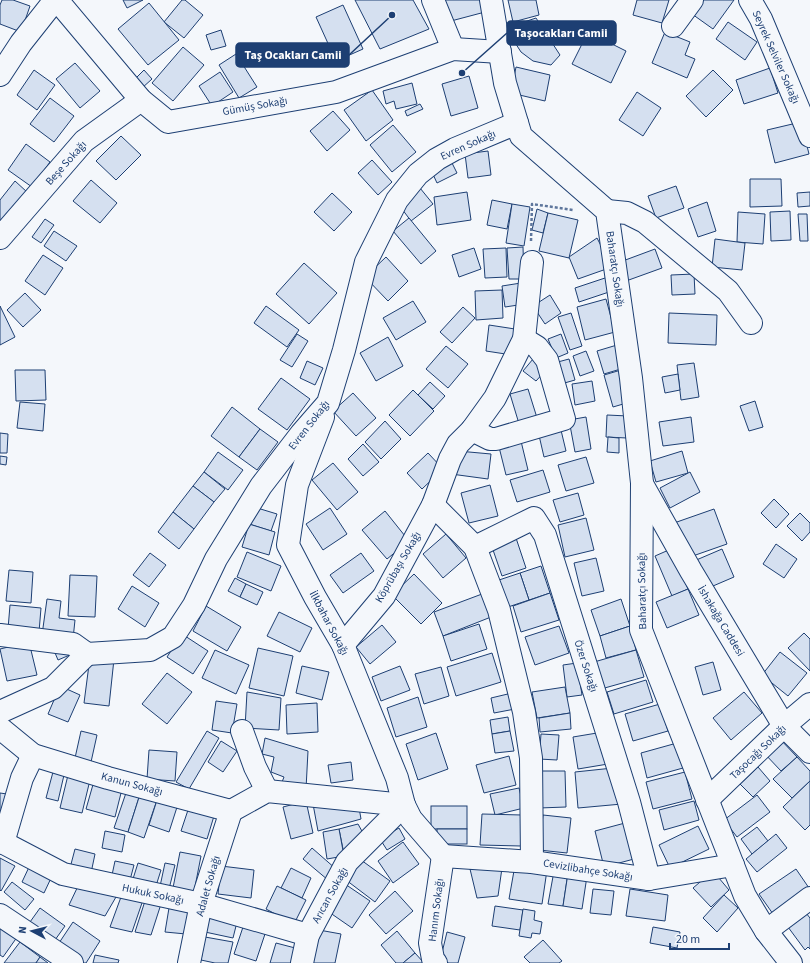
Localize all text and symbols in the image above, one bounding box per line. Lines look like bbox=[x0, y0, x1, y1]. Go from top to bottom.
street label: Seyrek Selviler Sokağı bbox=[749, 8, 803, 106]
callout: Taşocakları Camii bbox=[507, 21, 616, 45]
text: Taşocakları Camii bbox=[514, 25, 608, 42]
callout: Taş Ocakları Camii bbox=[236, 43, 349, 67]
text: Taş Ocakları Camii bbox=[244, 47, 342, 64]
street label: Gümüş Sokağı bbox=[221, 93, 289, 119]
street label: Evren Sokağı bbox=[438, 126, 498, 164]
street label: Beşe Sokağı bbox=[42, 137, 90, 189]
street label: Baharatçı Sokağı bbox=[602, 230, 628, 308]
street label: Evren Sokağı bbox=[285, 397, 333, 453]
street label: Köprübaşı Sokağı bbox=[371, 529, 425, 605]
street label: Baharatçı Sokağı bbox=[634, 552, 650, 630]
street label: İshakağa Caddesi bbox=[694, 583, 748, 659]
street label: İlkbahar Sokağı bbox=[306, 588, 352, 658]
street label: Özer Sokağı bbox=[570, 638, 602, 694]
street label: Taşocağı Sokağı bbox=[726, 721, 790, 783]
street label: Kanun Sokağı bbox=[100, 769, 164, 799]
street label: Adalet Sokağı bbox=[192, 854, 224, 918]
street label: Cevizlibahçe Sokağı bbox=[542, 855, 634, 885]
street label: Arıcan Sokağı bbox=[308, 864, 352, 926]
street label: Hanım Sokağı bbox=[425, 877, 447, 943]
street label: Hukuk Sokağı bbox=[121, 880, 185, 908]
north arrow bbox=[12, 911, 52, 951]
text: N bbox=[15, 925, 30, 934]
scale bar bbox=[670, 925, 729, 951]
text: 20 m bbox=[676, 931, 700, 948]

